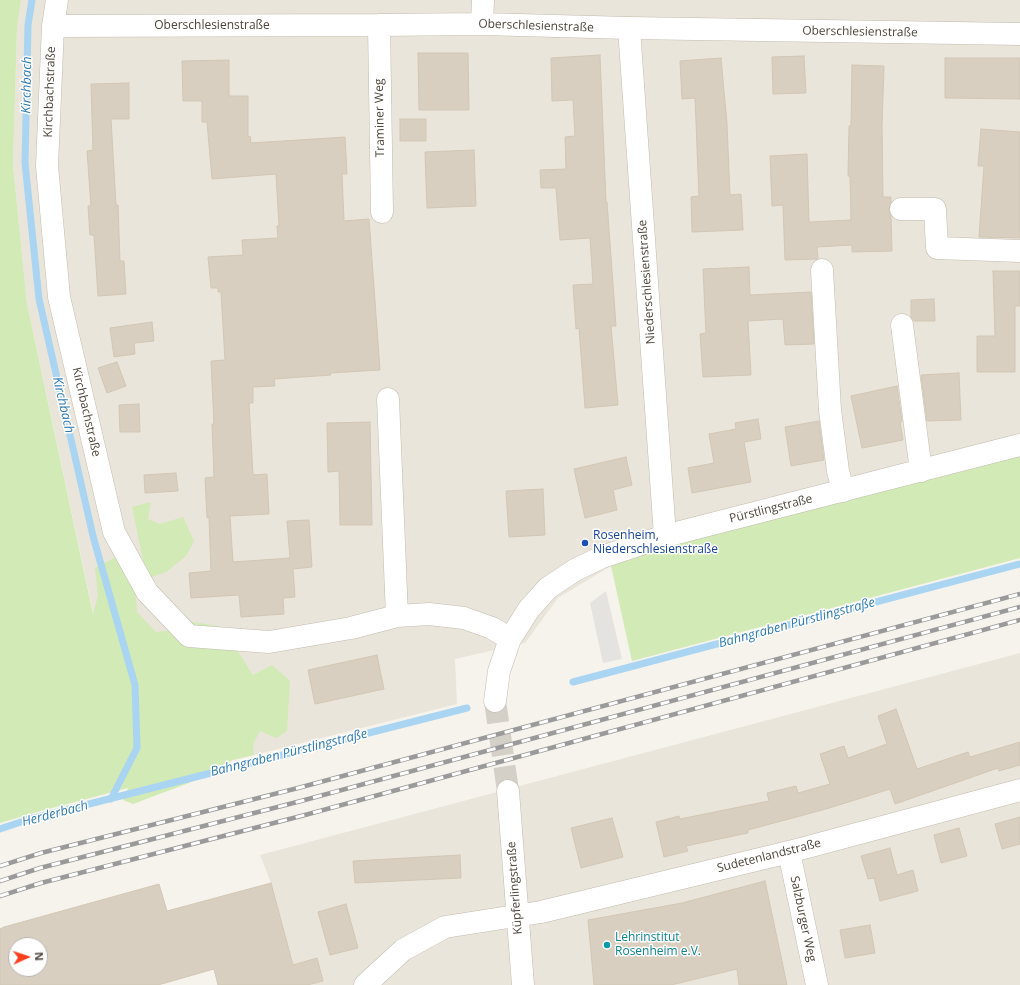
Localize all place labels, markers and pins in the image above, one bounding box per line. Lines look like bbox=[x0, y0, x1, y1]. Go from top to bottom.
place label: Rosenheim, Niederschlesienstraße bbox=[593, 529, 718, 557]
marker: Rosenheim, Niederschlesienstraße bbox=[580, 538, 590, 548]
place label: Lehrinstitut Rosenheim e.V. bbox=[615, 931, 701, 959]
marker: Lehrinstitut Rosenheim e.V. bbox=[602, 940, 612, 950]

